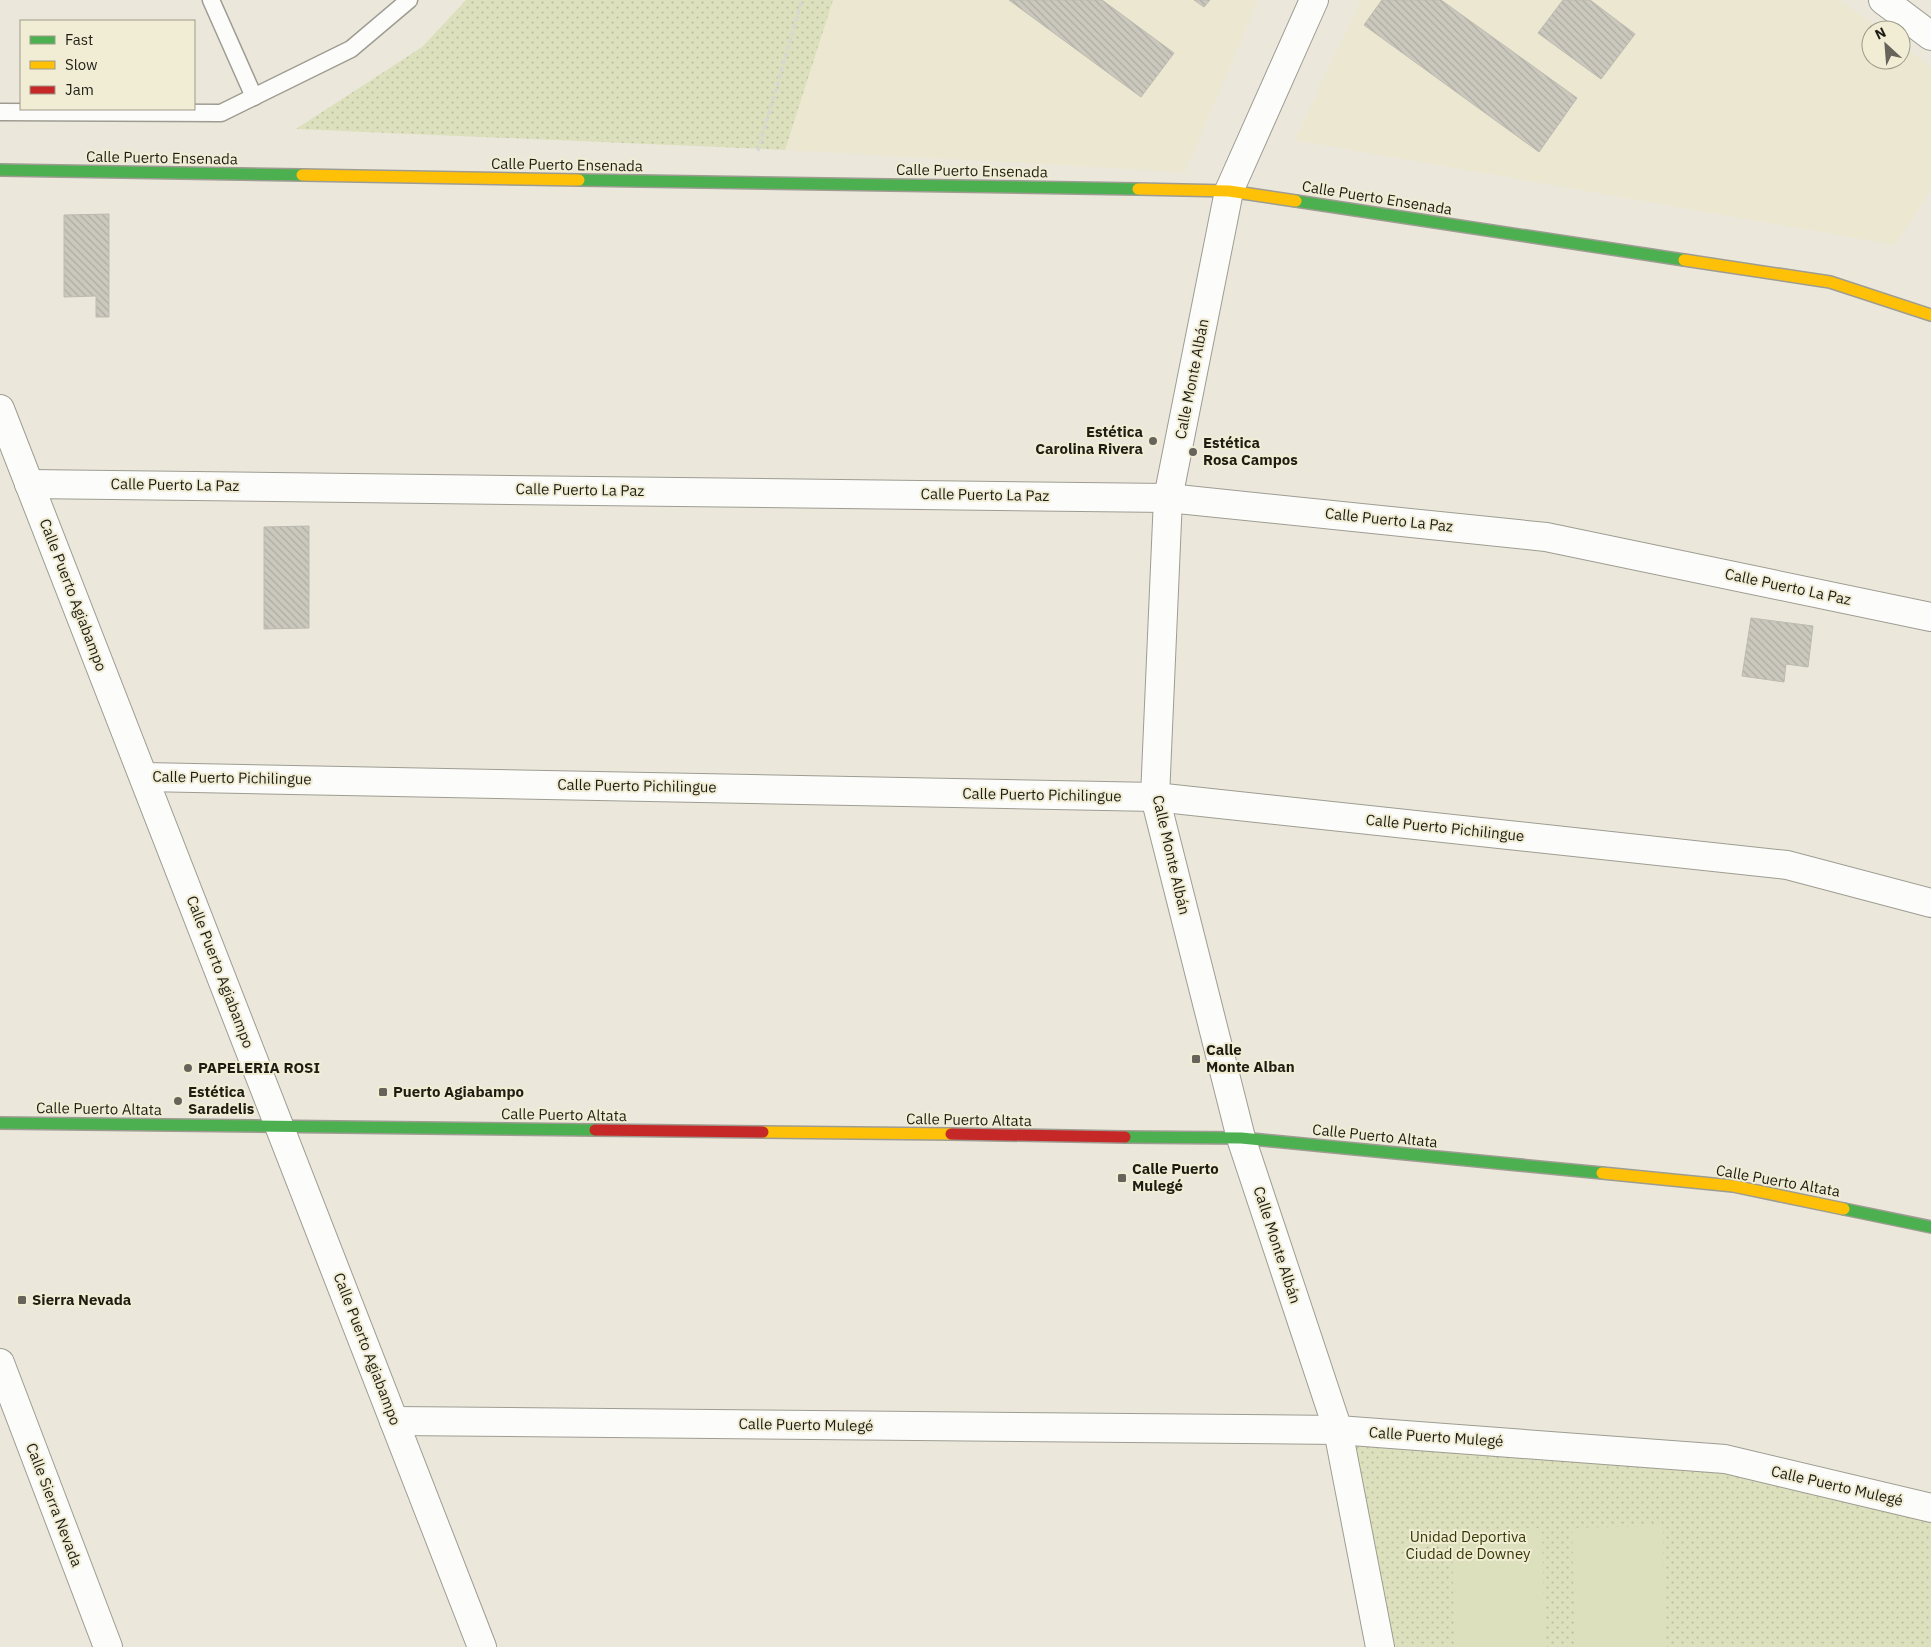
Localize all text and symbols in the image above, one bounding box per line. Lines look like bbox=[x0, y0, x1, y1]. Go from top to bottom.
legend bbox=[20, 20, 195, 110]
north arrow bbox=[1861, 20, 1911, 70]
text: N bbox=[1872, 23, 1889, 44]
text: Fast bbox=[65, 30, 93, 49]
text: Slow bbox=[65, 55, 98, 74]
text: Jam bbox=[65, 80, 94, 99]
street label: Calle Puerto Ensenada bbox=[86, 147, 238, 168]
street label: Calle Puerto Ensenada bbox=[491, 154, 643, 175]
street label: Calle Puerto Ensenada bbox=[896, 160, 1048, 181]
street label: Calle Puerto Ensenada bbox=[1301, 176, 1454, 219]
street label: Calle Monte Albán bbox=[1171, 317, 1212, 441]
place label: Estética Carolina Rivera bbox=[1035, 422, 1143, 458]
place label: Estética Rosa Campos bbox=[1203, 433, 1298, 469]
marker: Estética Carolina Rivera bbox=[1147, 435, 1159, 447]
marker: Estética Rosa Campos bbox=[1187, 446, 1199, 458]
street label: Calle Puerto La Paz bbox=[111, 474, 240, 495]
street label: Calle Puerto La Paz bbox=[516, 479, 645, 500]
street label: Calle Puerto La Paz bbox=[921, 484, 1050, 505]
street label: Calle Puerto La Paz bbox=[1324, 503, 1454, 536]
street label: Calle Puerto Agiabampo bbox=[36, 516, 111, 674]
street label: Calle Puerto La Paz bbox=[1723, 564, 1853, 609]
street label: Calle Puerto Pichilingue bbox=[152, 767, 312, 788]
street label: Calle Puerto Pichilingue bbox=[557, 775, 717, 796]
street label: Calle Puerto Pichilingue bbox=[962, 784, 1122, 805]
street label: Calle Monte Albán bbox=[1148, 793, 1194, 917]
street label: Calle Puerto Pichilingue bbox=[1365, 810, 1525, 845]
street label: Calle Puerto Agiabampo bbox=[183, 893, 258, 1051]
place label: Calle Monte Alban bbox=[1206, 1040, 1295, 1076]
marker: Calle Monte Alban bbox=[1190, 1053, 1202, 1065]
place label: PAPELERIA ROSI bbox=[198, 1058, 320, 1077]
marker: PAPELERIA ROSI bbox=[182, 1062, 194, 1074]
place label: Estética Saradelis bbox=[188, 1082, 255, 1118]
place label: Puerto Agiabampo bbox=[393, 1082, 524, 1101]
marker: Puerto Agiabampo bbox=[377, 1086, 389, 1098]
marker: Estética Saradelis bbox=[172, 1095, 184, 1107]
street label: Calle Puerto Altata bbox=[36, 1098, 162, 1119]
street label: Calle Puerto Altata bbox=[501, 1104, 627, 1125]
street label: Calle Puerto Altata bbox=[906, 1109, 1032, 1130]
street label: Calle Puerto Altata bbox=[1311, 1119, 1439, 1152]
place label: Calle Puerto Mulegé bbox=[1132, 1159, 1219, 1195]
street label: Calle Puerto Altata bbox=[1714, 1160, 1842, 1201]
marker: Calle Puerto Mulegé bbox=[1116, 1172, 1128, 1184]
street label: Calle Monte Albán bbox=[1250, 1184, 1305, 1306]
street label: Calle Puerto Agiabampo bbox=[330, 1270, 405, 1428]
place label: Sierra Nevada bbox=[32, 1290, 132, 1309]
marker: Sierra Nevada bbox=[16, 1294, 28, 1306]
street label: Calle Puerto Mulegé bbox=[738, 1414, 874, 1435]
street label: Calle Puerto Mulegé bbox=[1368, 1422, 1504, 1451]
street label: Calle Sierra Nevada bbox=[22, 1440, 87, 1569]
street label: Calle Puerto Mulegé bbox=[1769, 1461, 1905, 1510]
park label: Unidad Deportiva Ciudad de Downey bbox=[1405, 1527, 1531, 1563]

